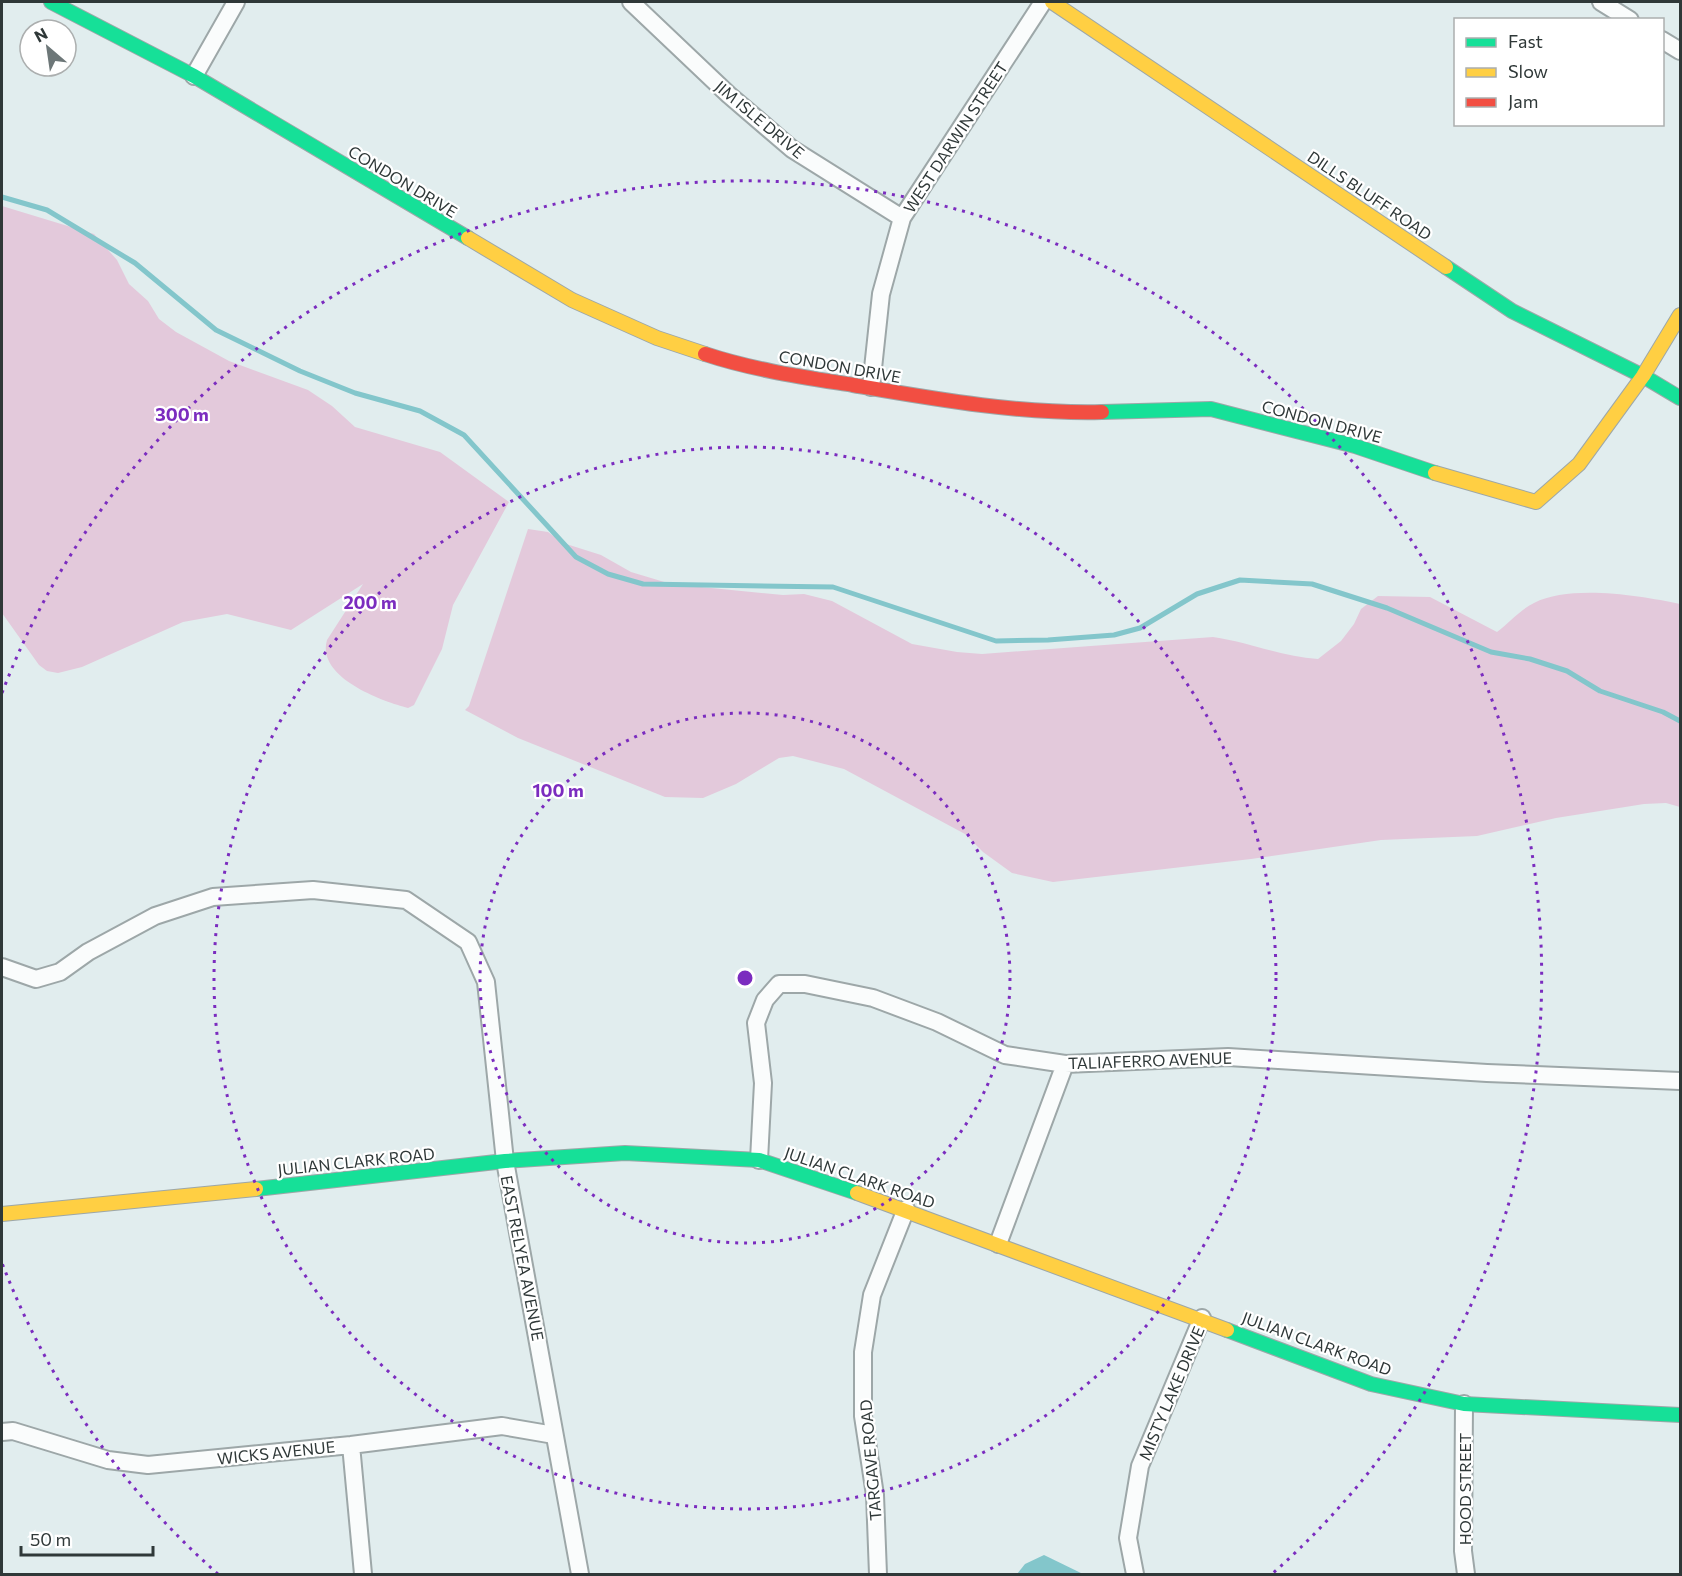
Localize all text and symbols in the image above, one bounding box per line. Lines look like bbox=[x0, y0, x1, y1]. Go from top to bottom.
north arrow bbox=[18, 18, 78, 78]
legend bbox=[1454, 18, 1664, 126]
text: N bbox=[31, 23, 50, 46]
text: Fast bbox=[1508, 30, 1543, 52]
street label: WEST DARWIN STREET bbox=[899, 58, 1011, 216]
text: Slow bbox=[1508, 60, 1548, 82]
street label: JIM ISLE DRIVE bbox=[712, 76, 808, 162]
text: Jam bbox=[1508, 90, 1538, 112]
street label: CONDON DRIVE bbox=[345, 141, 461, 221]
street label: DILLS BLUFF ROAD bbox=[1304, 146, 1436, 244]
street label: CONDON DRIVE bbox=[778, 346, 902, 386]
street label: CONDON DRIVE bbox=[1260, 396, 1384, 446]
text: 300 m bbox=[155, 403, 209, 425]
text: 200 m bbox=[343, 591, 397, 613]
text: 100 m bbox=[532, 779, 584, 801]
centre of rings bbox=[735, 968, 755, 988]
street label: TALIAFERRO AVENUE bbox=[1068, 1048, 1232, 1072]
street label: JULIAN CLARK ROAD bbox=[782, 1142, 938, 1212]
street label: JULIAN CLARK ROAD bbox=[277, 1143, 435, 1179]
street label: EAST RELYEA AVENUE bbox=[498, 1174, 548, 1342]
street label: JULIAN CLARK ROAD bbox=[1240, 1307, 1394, 1379]
street label: MISTY LAKE DRIVE bbox=[1134, 1323, 1208, 1463]
street label: TARGAVE ROAD bbox=[855, 1399, 885, 1521]
street label: HOOD STREET bbox=[1455, 1433, 1474, 1545]
street label: WICKS AVENUE bbox=[216, 1436, 336, 1468]
scale bar bbox=[21, 1519, 153, 1557]
text: 50 m bbox=[30, 1528, 71, 1550]

